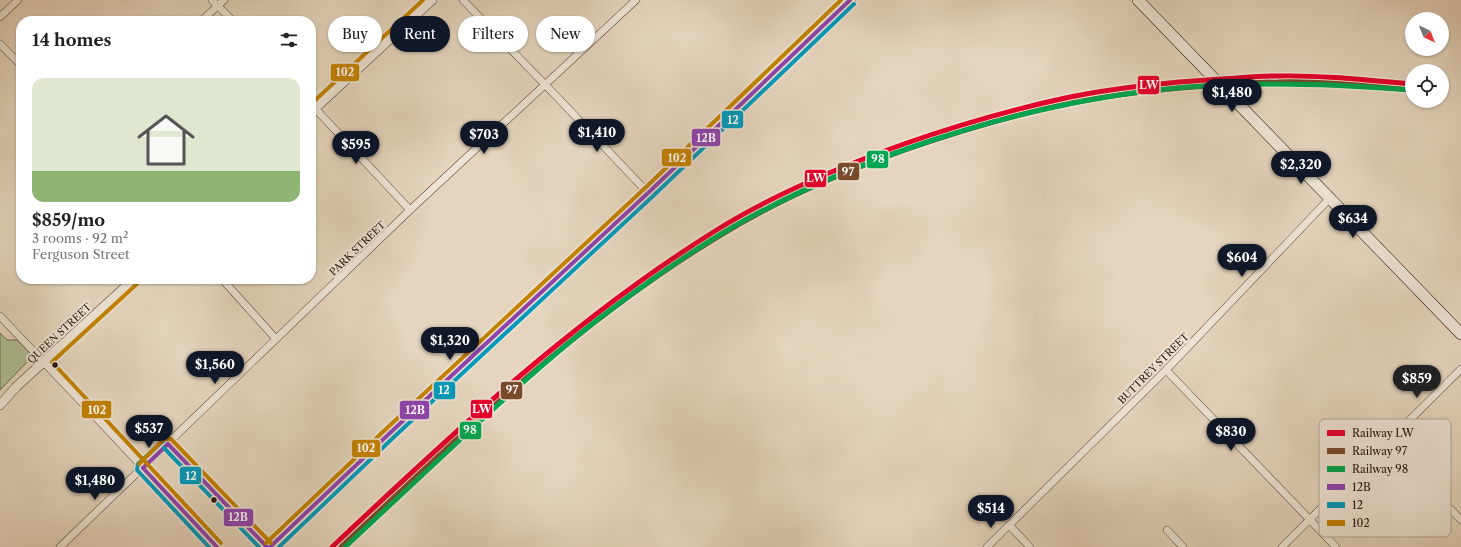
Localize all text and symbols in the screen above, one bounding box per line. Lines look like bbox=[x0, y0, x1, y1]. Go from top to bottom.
north arrow bbox=[1405, 12, 1449, 56]
map controls bbox=[1405, 12, 1449, 108]
chip: Buy bbox=[328, 16, 382, 52]
chip: Rent bbox=[390, 16, 450, 52]
chip: Filters bbox=[458, 16, 528, 52]
chip: New bbox=[536, 16, 595, 52]
icon: filters bbox=[278, 29, 300, 51]
text: 14 homes bbox=[32, 30, 111, 50]
line badge: 102 bbox=[330, 63, 360, 82]
button: locate bbox=[1405, 64, 1449, 108]
text: 102 bbox=[336, 65, 355, 79]
line badge: LW bbox=[1137, 75, 1160, 95]
text: LW bbox=[1139, 78, 1160, 92]
pin: $1,480 bbox=[1199, 79, 1265, 113]
text: $1,480 bbox=[1212, 84, 1252, 100]
icon: home bbox=[130, 104, 202, 176]
line badge: 12 bbox=[721, 110, 744, 129]
text: 12 bbox=[727, 113, 739, 127]
pin: $1,410 bbox=[564, 119, 630, 153]
pin: $703 bbox=[460, 121, 508, 155]
text: $1,410 bbox=[578, 124, 616, 140]
text: $703 bbox=[469, 126, 499, 142]
line badge: 12B bbox=[691, 128, 721, 147]
pin: $595 bbox=[332, 131, 380, 165]
text: 12B bbox=[696, 131, 716, 145]
text: $595 bbox=[341, 136, 371, 152]
line badge: 102 bbox=[661, 148, 692, 167]
line badge: 98 bbox=[866, 150, 889, 169]
text: 102 bbox=[668, 151, 687, 165]
pin: $2,320 bbox=[1268, 151, 1334, 185]
text: 98 bbox=[871, 152, 885, 166]
text: $2,320 bbox=[1280, 156, 1322, 172]
line badge: 97 bbox=[837, 162, 860, 181]
text: 97 bbox=[842, 165, 854, 179]
line badge: LW bbox=[804, 169, 827, 188]
text: LW bbox=[806, 171, 827, 185]
pin: $634 bbox=[1329, 205, 1377, 239]
text: $859/mo bbox=[32, 210, 105, 230]
text: $634 bbox=[1338, 210, 1368, 226]
street label: PARK STREET bbox=[327, 218, 388, 278]
text: 3 rooms · 92 m² bbox=[32, 230, 128, 246]
pin: $604 bbox=[1218, 244, 1266, 278]
text: Ferguson Street bbox=[32, 246, 130, 262]
text: $604 bbox=[1226, 249, 1258, 265]
street label: QUEEN STREET bbox=[25, 300, 94, 366]
pin: $1,320 bbox=[417, 327, 483, 361]
street label: BUTTREY STREET bbox=[1115, 330, 1192, 407]
text: $1,320 bbox=[430, 332, 470, 348]
pin: $1,560 bbox=[182, 351, 248, 385]
text: $1,560 bbox=[195, 356, 235, 372]
unlabelled marker bbox=[50, 360, 60, 370]
pin: $859 bbox=[1393, 365, 1441, 399]
text: $859 bbox=[1402, 370, 1432, 386]
line badge: 12 bbox=[433, 381, 456, 400]
line badge: 97 bbox=[500, 381, 523, 400]
text: 12 bbox=[438, 383, 450, 397]
text: 97 bbox=[506, 383, 518, 397]
line badge: LW bbox=[470, 399, 493, 419]
line badge: 102 bbox=[81, 400, 112, 419]
line badge: 12B bbox=[399, 400, 430, 420]
text: LW bbox=[472, 402, 493, 416]
text: 102 bbox=[88, 403, 107, 417]
text: 12B bbox=[405, 403, 425, 417]
pin: $537 bbox=[125, 415, 173, 449]
pin: $830 bbox=[1207, 418, 1255, 452]
legend bbox=[1319, 419, 1451, 537]
text: $537 bbox=[135, 420, 163, 436]
line badge: 98 bbox=[459, 421, 482, 440]
text: 98 bbox=[463, 423, 477, 437]
text: $830 bbox=[1216, 423, 1246, 439]
text: Railway LW bbox=[1352, 426, 1415, 440]
line badge: 102 bbox=[351, 439, 381, 458]
text: 102 bbox=[357, 441, 376, 455]
text: Railway 97 bbox=[1352, 444, 1408, 458]
text: Railway 98 bbox=[1352, 462, 1408, 476]
line badge: 12 bbox=[179, 466, 202, 485]
pin: $1,480 bbox=[62, 467, 128, 501]
text: 12 bbox=[185, 469, 197, 483]
text: $1,480 bbox=[75, 472, 115, 488]
text: 12B bbox=[1352, 480, 1371, 494]
unlabelled marker bbox=[209, 495, 219, 505]
pin: $514 bbox=[967, 495, 1015, 529]
text: 12 bbox=[1352, 498, 1363, 512]
text: $514 bbox=[977, 500, 1005, 516]
line badge: 12B bbox=[223, 508, 254, 527]
text: 12B bbox=[228, 510, 248, 524]
text: 102 bbox=[1352, 516, 1370, 530]

